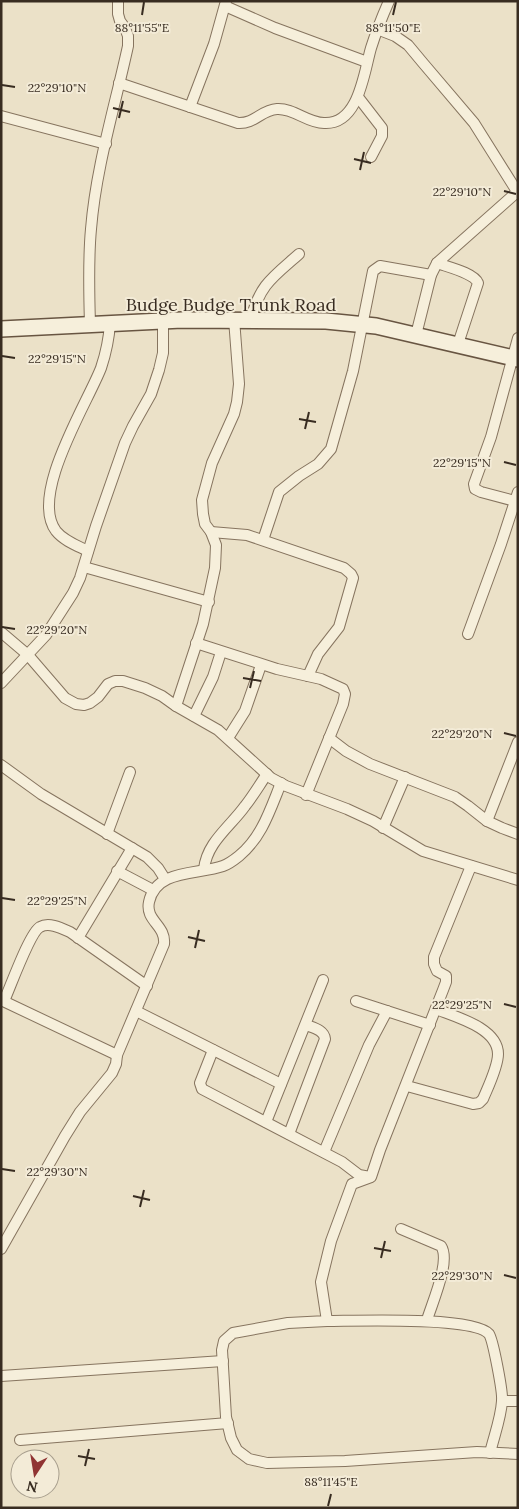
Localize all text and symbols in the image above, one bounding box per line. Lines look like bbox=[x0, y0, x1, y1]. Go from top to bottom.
text: 88°11'55"E bbox=[115, 20, 169, 35]
text: 88°11'50"E bbox=[365, 20, 421, 35]
text: 22°29'10"N bbox=[28, 80, 86, 95]
text: 22°29'10"N bbox=[433, 184, 491, 199]
street label: Budge Budge Trunk Road bbox=[126, 293, 337, 316]
text: 22°29'15"N bbox=[28, 351, 86, 366]
text: 22°29'15"N bbox=[433, 455, 491, 470]
text: 22°29'20"N bbox=[27, 622, 87, 637]
text: 22°29'20"N bbox=[432, 726, 492, 741]
text: 22°29'25"N bbox=[27, 893, 87, 908]
text: 22°29'25"N bbox=[432, 997, 492, 1012]
text: 22°29'30"N bbox=[26, 1164, 88, 1179]
text: 22°29'30"N bbox=[431, 1268, 493, 1283]
north arrow bbox=[10, 1449, 60, 1499]
text: 88°11'45"E bbox=[304, 1474, 358, 1489]
text: N bbox=[25, 1477, 39, 1497]

